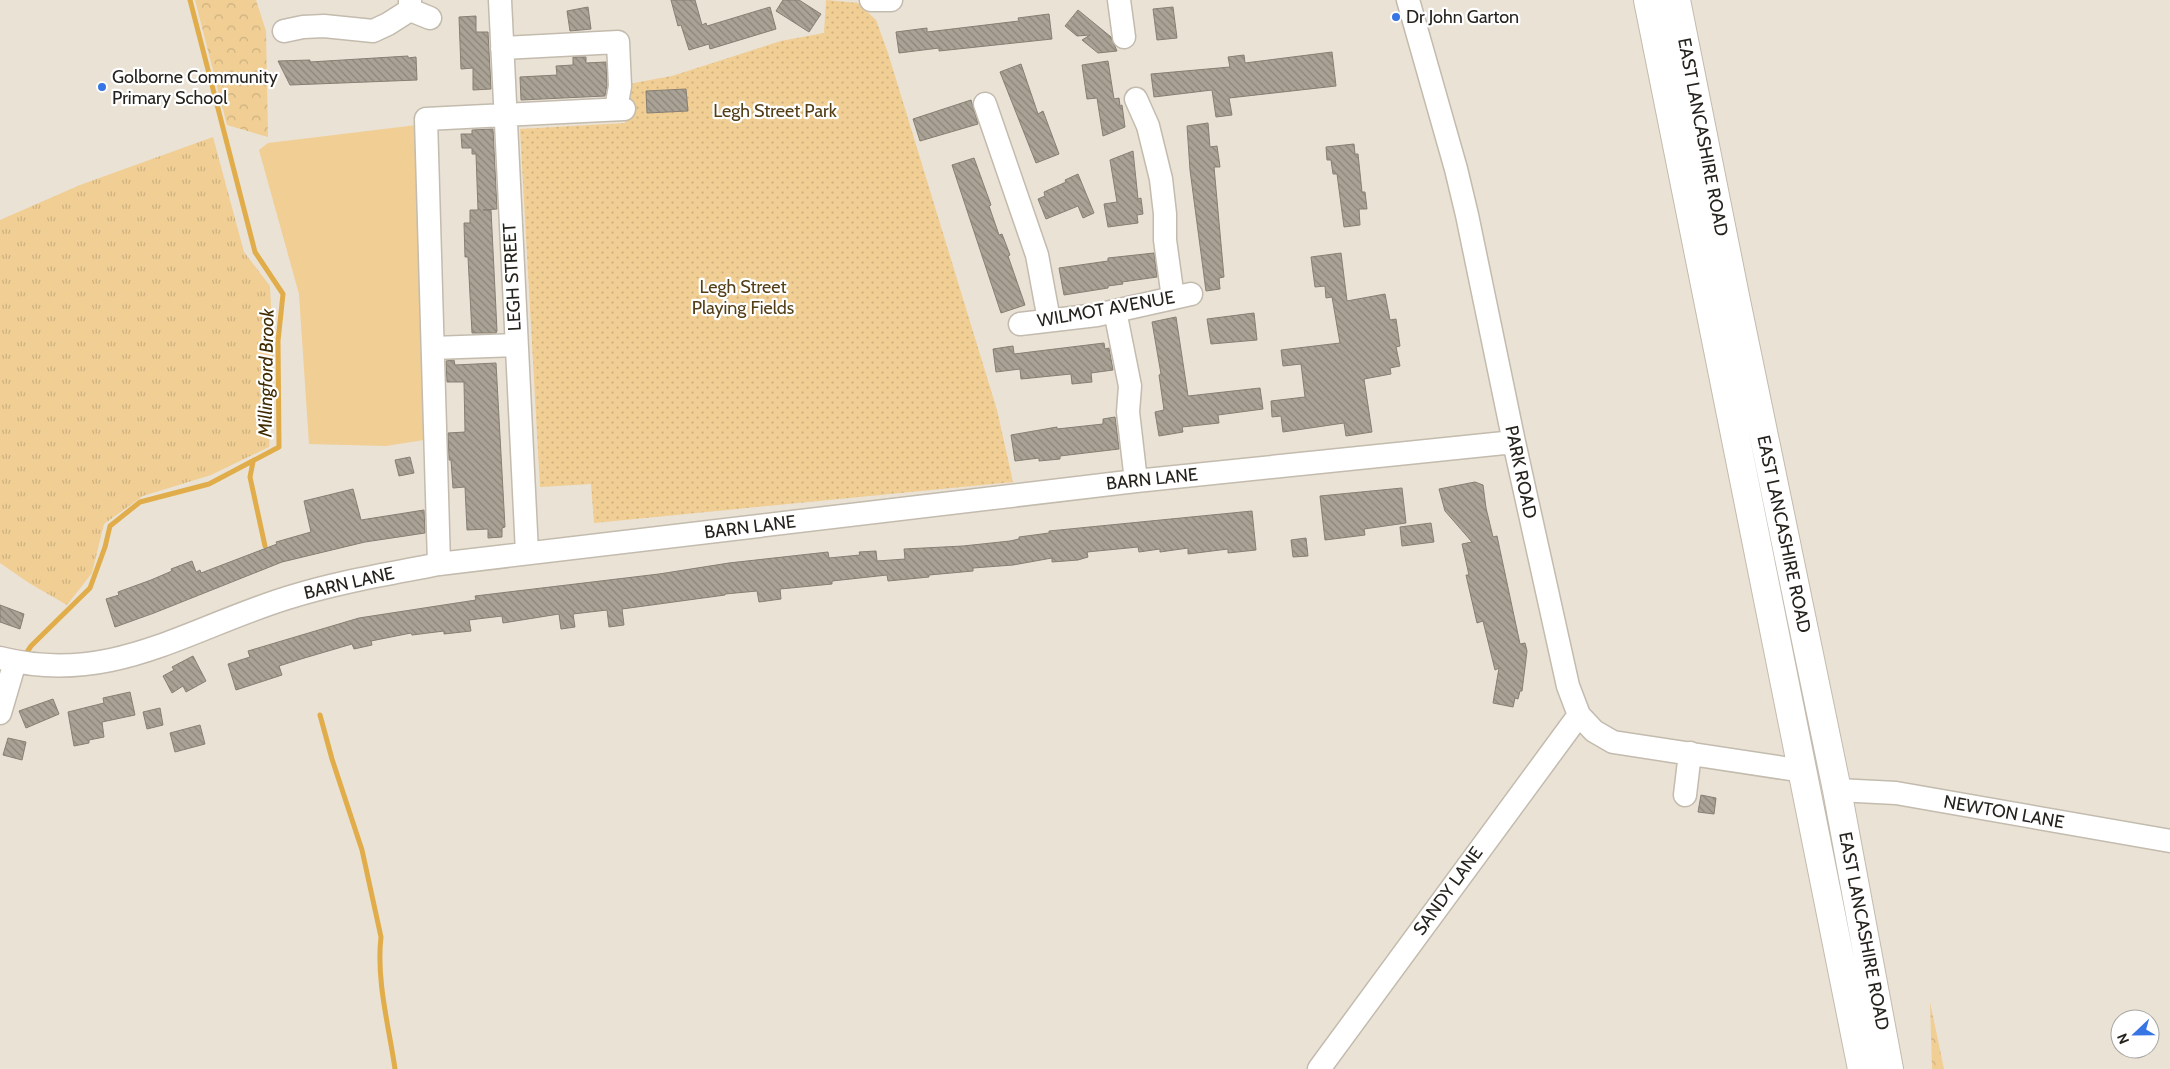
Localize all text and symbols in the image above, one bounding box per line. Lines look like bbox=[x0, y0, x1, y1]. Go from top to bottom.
place label: Dr John Garton bbox=[1406, 6, 1519, 28]
marker: Dr John Garton bbox=[1390, 11, 1402, 23]
street label: EAST LANCASHIRE ROAD bbox=[1673, 36, 1733, 238]
place label: Golborne Community Primary School bbox=[112, 66, 278, 109]
marker: Golborne Community Primary School bbox=[96, 81, 108, 93]
park label: Legh Street Park bbox=[713, 100, 838, 122]
street label: LEGH STREET bbox=[498, 222, 526, 332]
park label: Legh Street Playing Fields bbox=[692, 276, 794, 319]
street label: WILMOT AVENUE bbox=[1036, 286, 1176, 332]
water label: Millingford Brook bbox=[253, 308, 279, 438]
street label: PARK ROAD bbox=[1500, 424, 1542, 520]
street label: EAST LANCASHIRE ROAD bbox=[1752, 433, 1816, 635]
street label: BARN LANE bbox=[1105, 463, 1199, 495]
street label: BARN LANE bbox=[703, 510, 797, 544]
street label: BARN LANE bbox=[302, 562, 396, 604]
street label: NEWTON LANE bbox=[1942, 791, 2066, 833]
street label: EAST LANCASHIRE ROAD bbox=[1834, 830, 1894, 1032]
street label: SANDY LANE bbox=[1409, 843, 1487, 939]
north arrow bbox=[2110, 1009, 2160, 1059]
text: N bbox=[2113, 1031, 2133, 1047]

